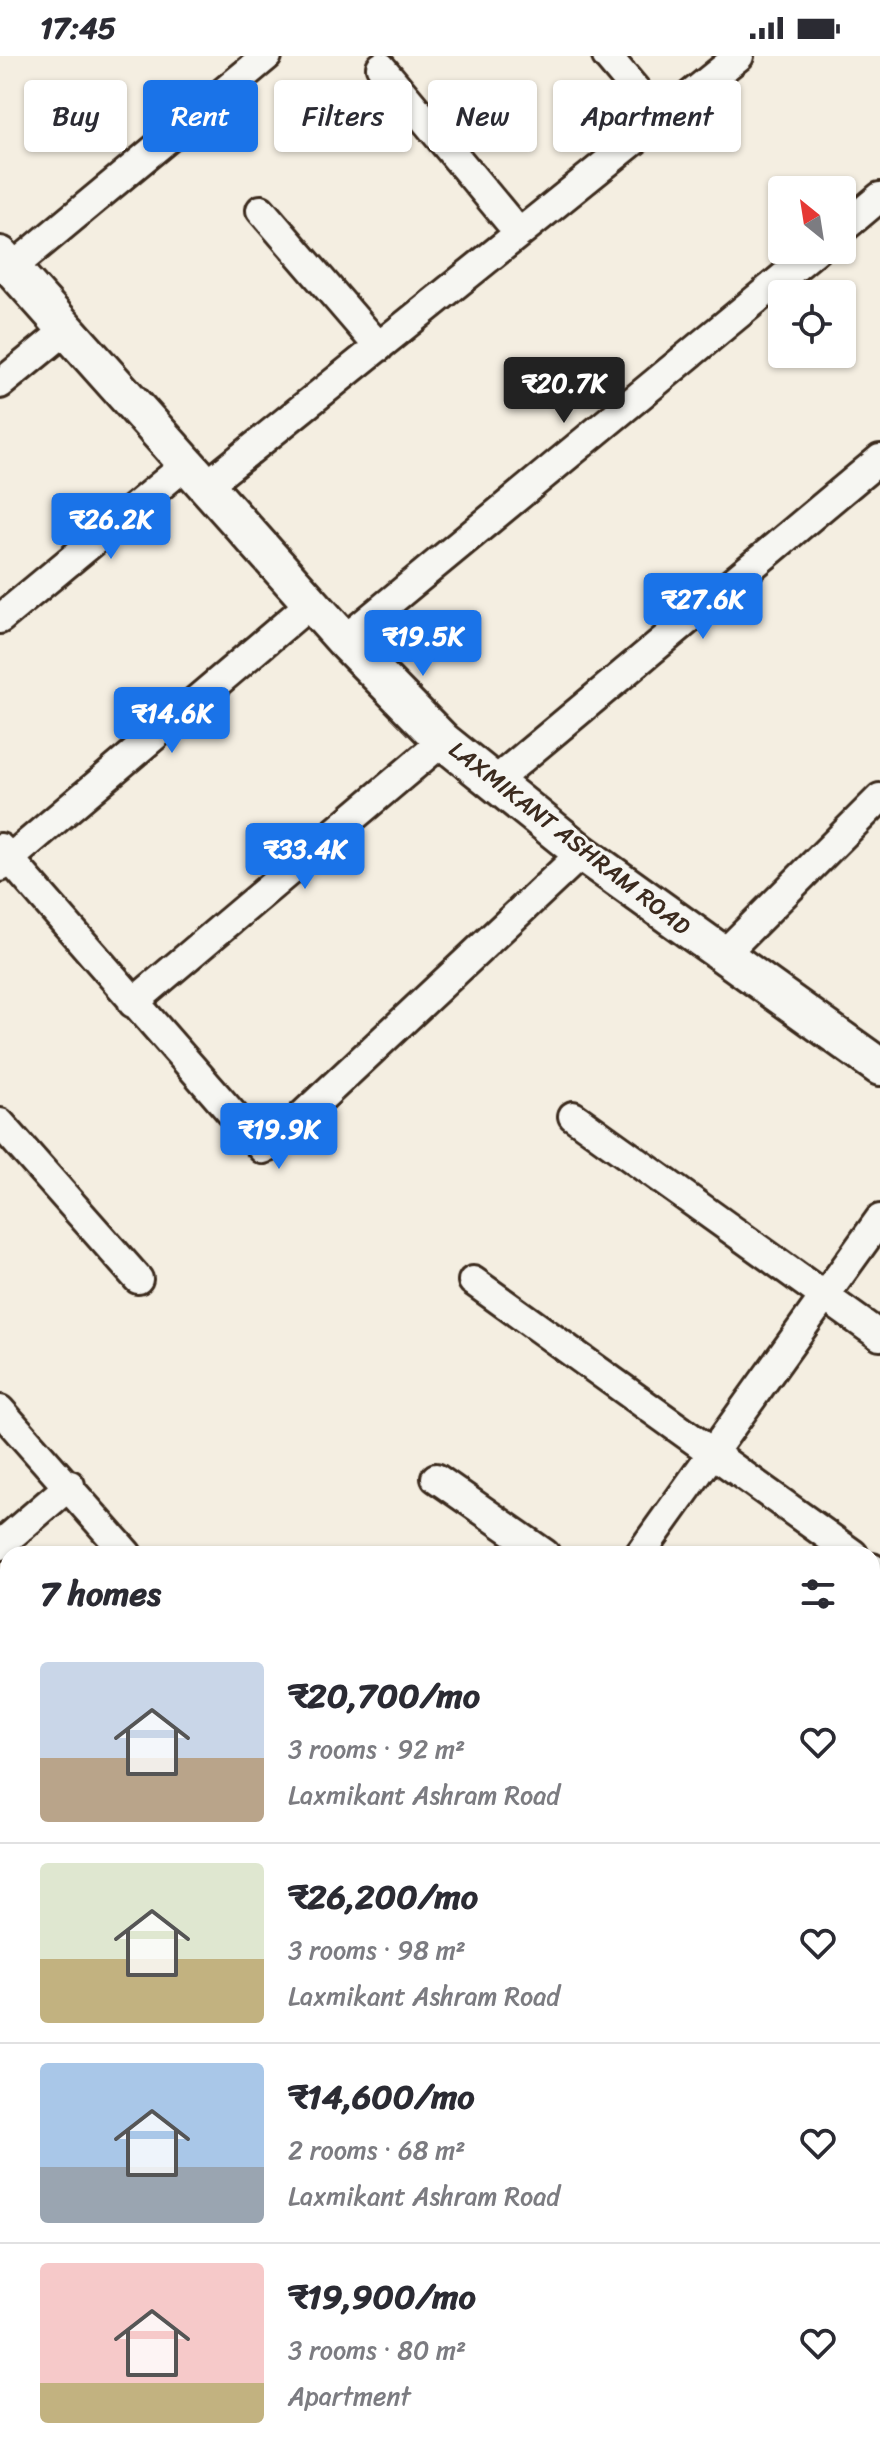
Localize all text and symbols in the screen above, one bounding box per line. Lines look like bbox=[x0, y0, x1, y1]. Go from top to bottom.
text: 17:45 bbox=[40, 1, 116, 55]
chip: Buy bbox=[24, 80, 127, 152]
chip: Rent bbox=[143, 80, 258, 152]
chip: Filters bbox=[274, 80, 412, 152]
chip: New bbox=[428, 80, 537, 152]
chip: Apartment bbox=[553, 80, 741, 152]
north arrow bbox=[768, 176, 856, 264]
map controls bbox=[768, 176, 856, 368]
button: locate bbox=[768, 280, 856, 368]
pin: ₹20.7K bbox=[499, 357, 629, 425]
text: ₹20.7K bbox=[522, 360, 606, 406]
pin: ₹26.2K bbox=[46, 493, 176, 561]
text: ₹26.2K bbox=[70, 496, 153, 542]
pin: ₹27.6K bbox=[638, 573, 768, 641]
text: ₹27.6K bbox=[662, 576, 744, 622]
pin: ₹19.5K bbox=[358, 610, 488, 678]
text: ₹19.5K bbox=[382, 613, 464, 659]
pin: ₹14.6K bbox=[107, 687, 237, 755]
text: ₹14.6K bbox=[132, 690, 212, 736]
street label: LAXMIKANT ASHRAM ROAD bbox=[439, 730, 701, 946]
pin: ₹33.4K bbox=[240, 823, 370, 891]
text: ₹33.4K bbox=[263, 826, 347, 872]
pin: ₹19.9K bbox=[214, 1103, 344, 1171]
text: ₹19.9K bbox=[238, 1106, 320, 1152]
text: 7 homes bbox=[40, 1564, 161, 1624]
icon: filters bbox=[796, 1572, 840, 1616]
text: ₹20,700/mo bbox=[288, 1666, 480, 1726]
icon: home bbox=[104, 1694, 200, 1790]
icon: heart bbox=[796, 1720, 840, 1764]
text: 3 rooms · 92 m² bbox=[288, 1726, 465, 1772]
text: Laxmikant Ashram Road bbox=[288, 1772, 560, 1818]
text: ₹26,200/mo bbox=[288, 1867, 478, 1927]
icon: home bbox=[104, 1895, 200, 1991]
icon: heart bbox=[796, 1921, 840, 1965]
text: 3 rooms · 98 m² bbox=[288, 1927, 466, 1973]
text: Laxmikant Ashram Road bbox=[288, 1973, 560, 2019]
text: ₹14,600/mo bbox=[288, 2067, 475, 2127]
icon: home bbox=[104, 2095, 200, 2191]
icon: heart bbox=[796, 2121, 840, 2165]
text: 2 rooms · 68 m² bbox=[288, 2127, 465, 2173]
text: Laxmikant Ashram Road bbox=[288, 2173, 560, 2219]
text: ₹19,900/mo bbox=[288, 2267, 476, 2327]
icon: home bbox=[104, 2295, 200, 2391]
icon: heart bbox=[796, 2321, 840, 2365]
text: 3 rooms · 80 m² bbox=[288, 2327, 466, 2373]
text: Apartment bbox=[288, 2373, 411, 2419]

